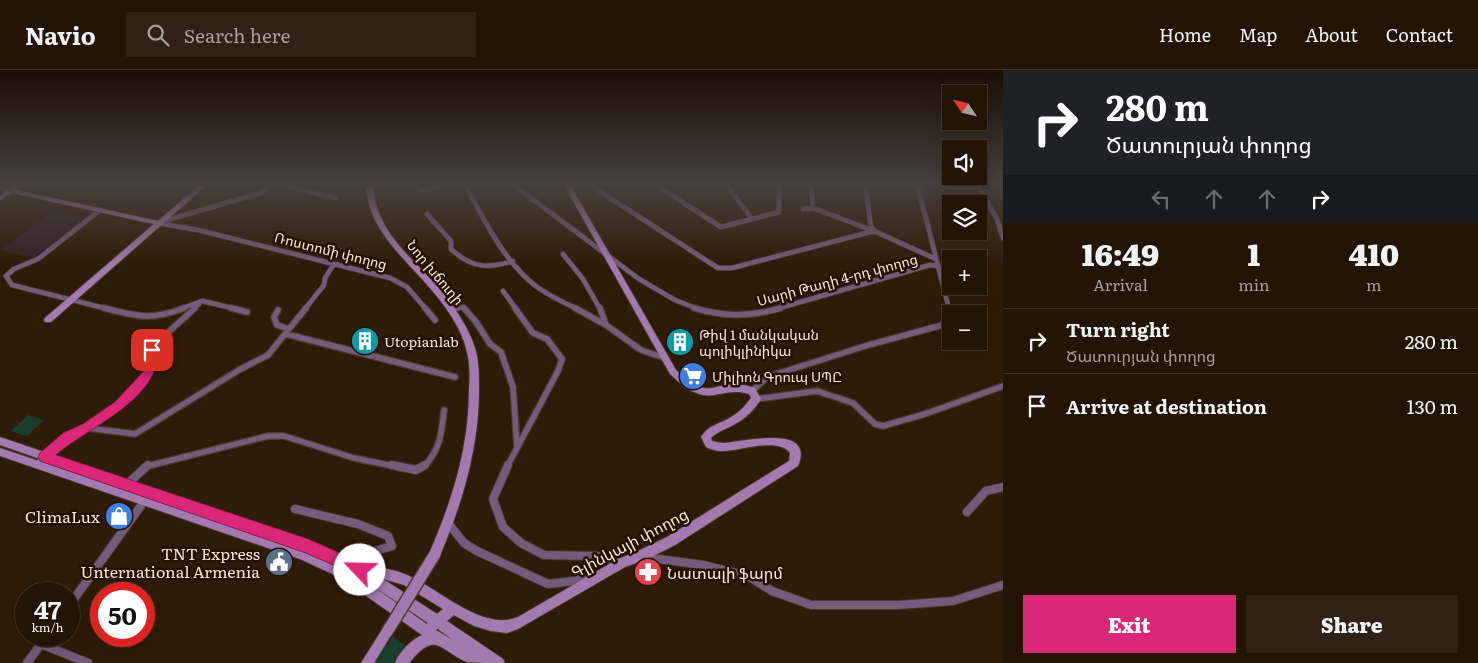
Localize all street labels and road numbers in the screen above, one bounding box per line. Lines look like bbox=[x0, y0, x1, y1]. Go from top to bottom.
street label: Ռոստոմի փողոց bbox=[273, 226, 389, 274]
street label: Նոր խճուղի bbox=[403, 235, 469, 309]
street label: Սարի Թաղի 4-րդ փողոց bbox=[754, 248, 920, 310]
street label: Գլինկայի փողոց bbox=[566, 501, 692, 583]

